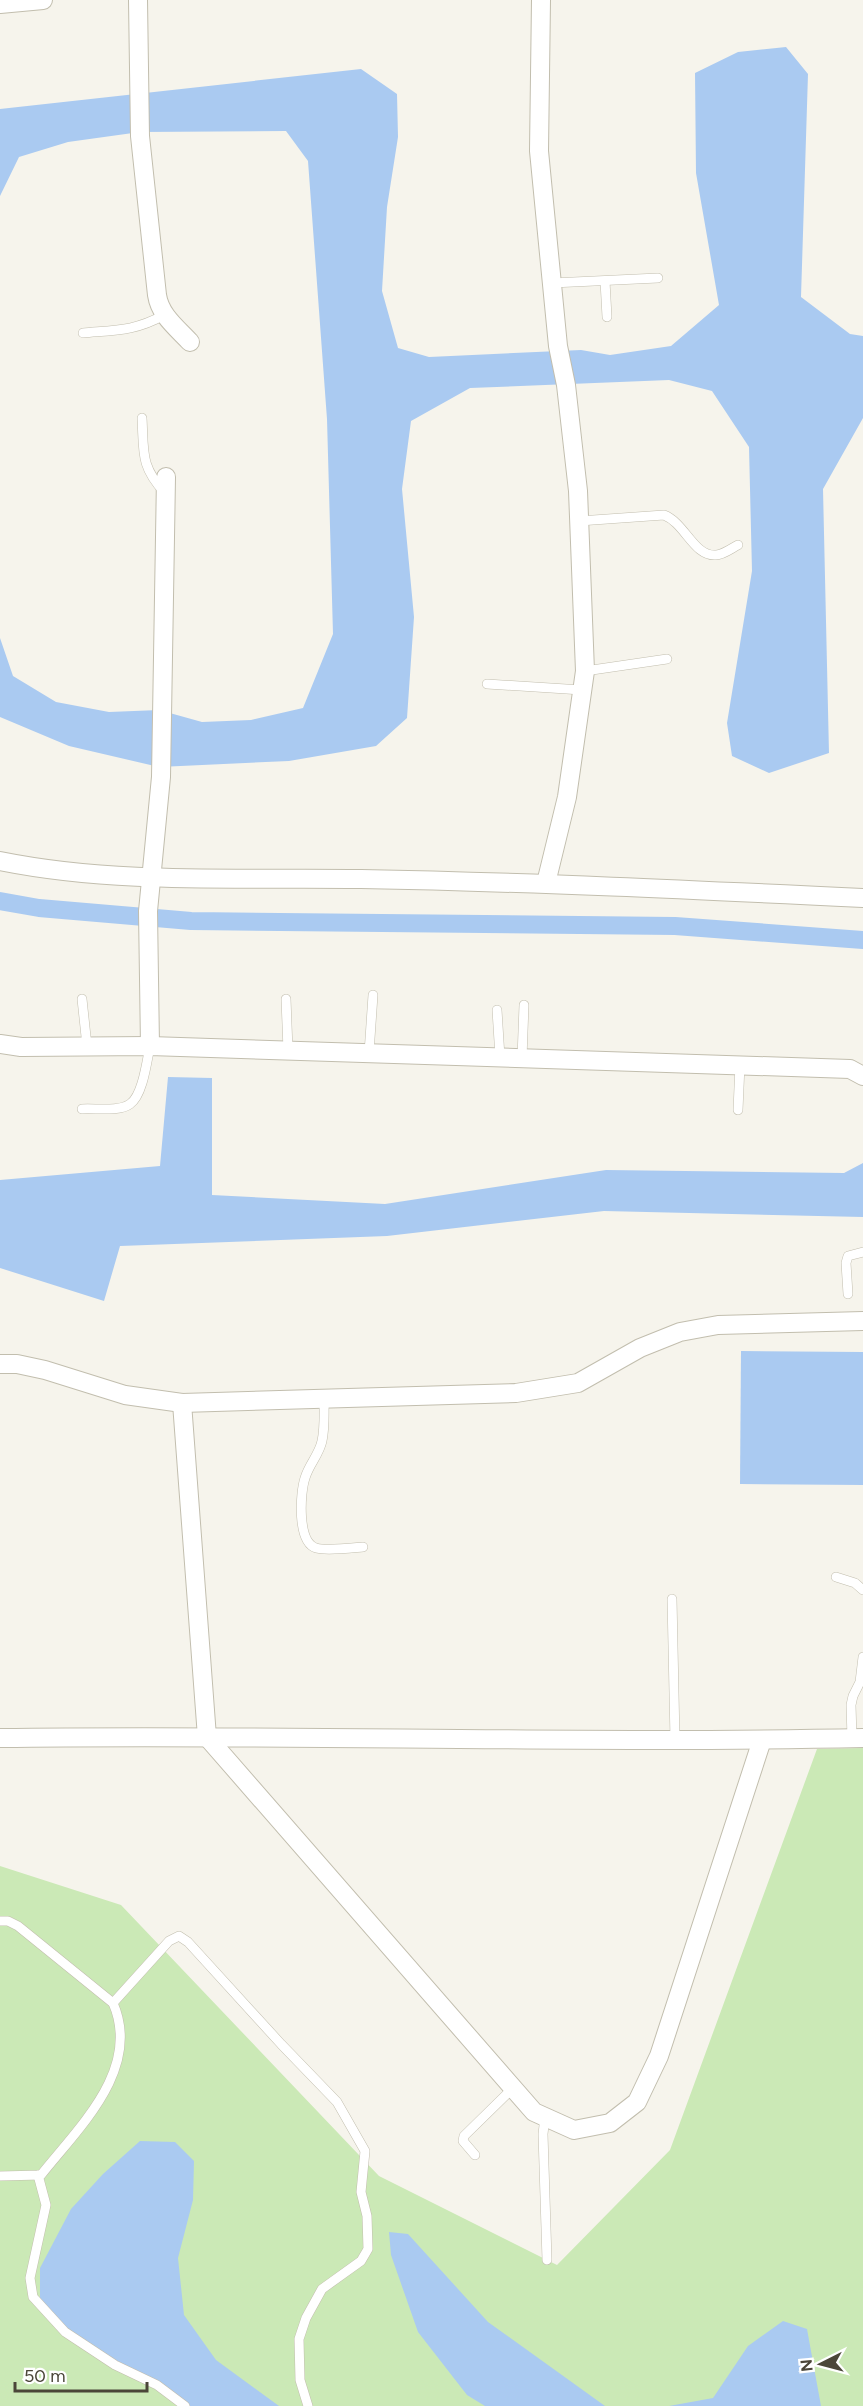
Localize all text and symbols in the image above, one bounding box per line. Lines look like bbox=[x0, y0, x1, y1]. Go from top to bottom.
north arrow bbox=[791, 2334, 851, 2394]
scale bar bbox=[15, 2355, 147, 2393]
text: N bbox=[796, 2358, 817, 2373]
text: 50 m bbox=[24, 2365, 66, 2387]

